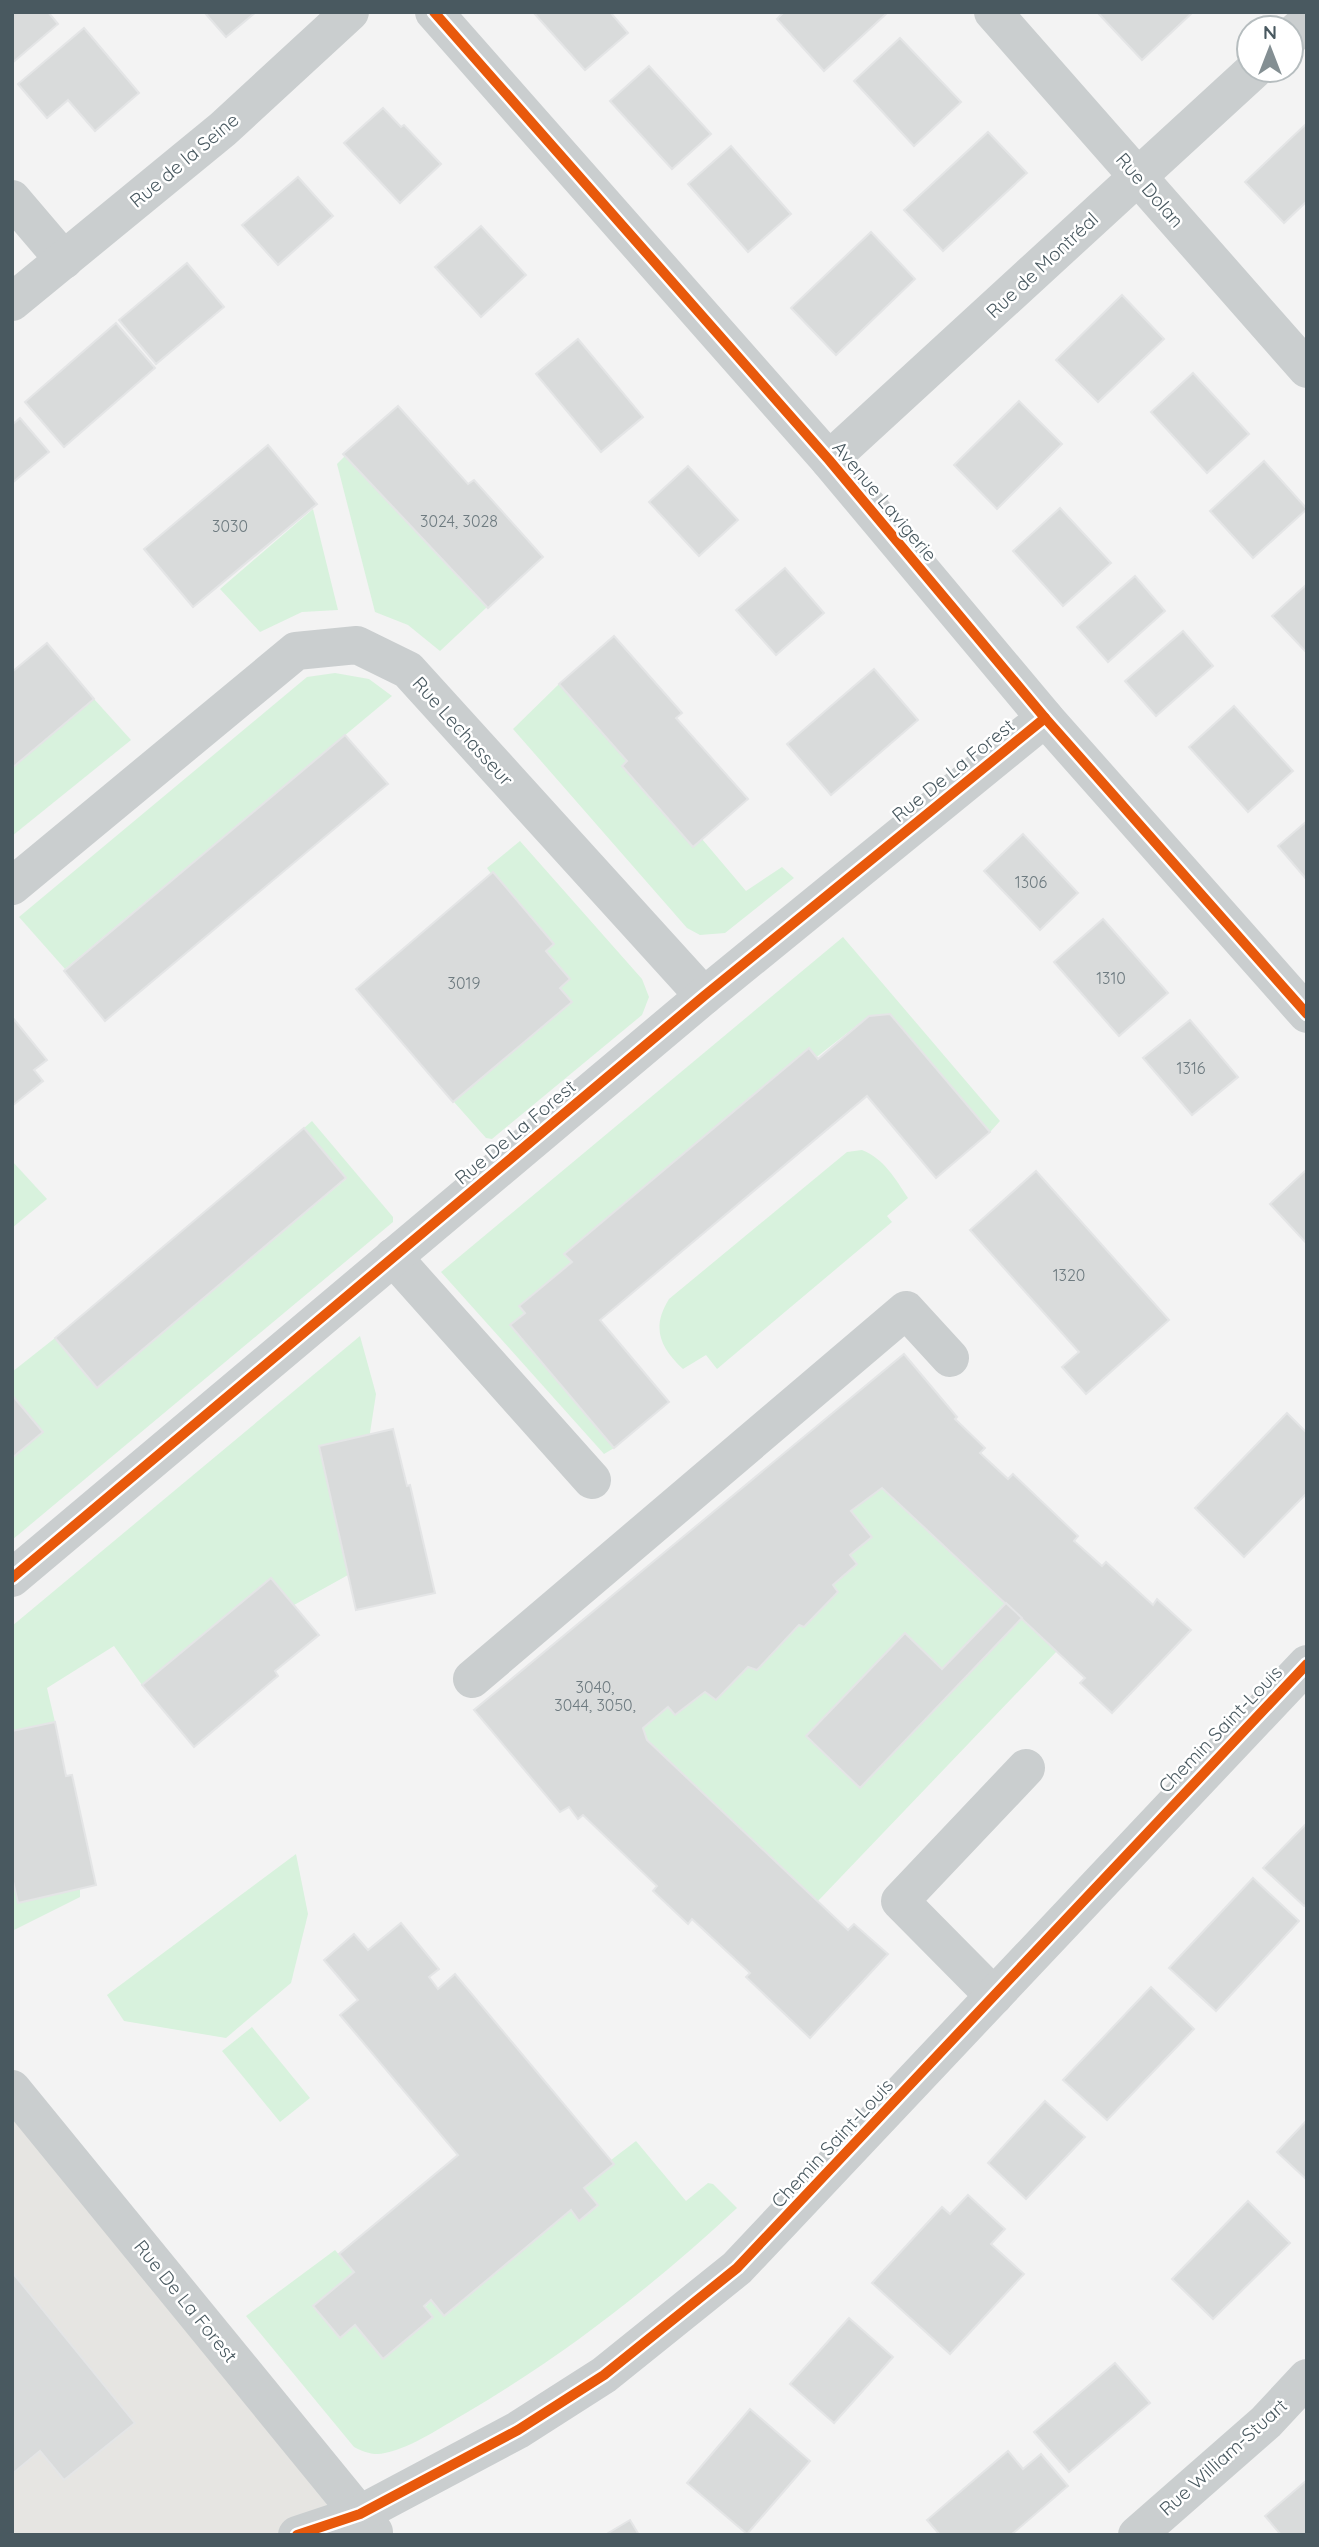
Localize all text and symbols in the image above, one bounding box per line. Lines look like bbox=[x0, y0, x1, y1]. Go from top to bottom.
north arrow bbox=[1235, 14, 1305, 84]
text: N bbox=[1263, 20, 1277, 44]
street label: Rue de la Seine bbox=[125, 107, 243, 213]
street label: Rue Dolan bbox=[1111, 148, 1189, 232]
street label: Rue de Montréal bbox=[981, 207, 1103, 323]
street label: Avenue Lavigerie bbox=[828, 436, 942, 566]
house number: 3024, 3028 bbox=[420, 511, 498, 531]
house number: 3030 bbox=[212, 516, 248, 536]
street label: Rue Lechasseur bbox=[408, 671, 519, 791]
street label: Rue De La Forest bbox=[887, 713, 1019, 827]
house number: 1306 bbox=[1015, 872, 1048, 892]
house number: 1310 bbox=[1096, 968, 1126, 988]
house number: 3019 bbox=[448, 973, 480, 993]
house number: 1316 bbox=[1177, 1058, 1206, 1078]
street label: Rue De La Forest bbox=[450, 1074, 580, 1190]
house number: 1320 bbox=[1053, 1265, 1085, 1285]
street label: Chemin Saint-Louis bbox=[1153, 1660, 1287, 1798]
house number: 3040, 3044, 3050, bbox=[554, 1677, 636, 1715]
street label: Chemin Saint-Louis bbox=[766, 2073, 898, 2213]
street label: Rue De La Forest bbox=[129, 2235, 243, 2367]
street label: Rue William-Stuart bbox=[1154, 2393, 1292, 2521]

